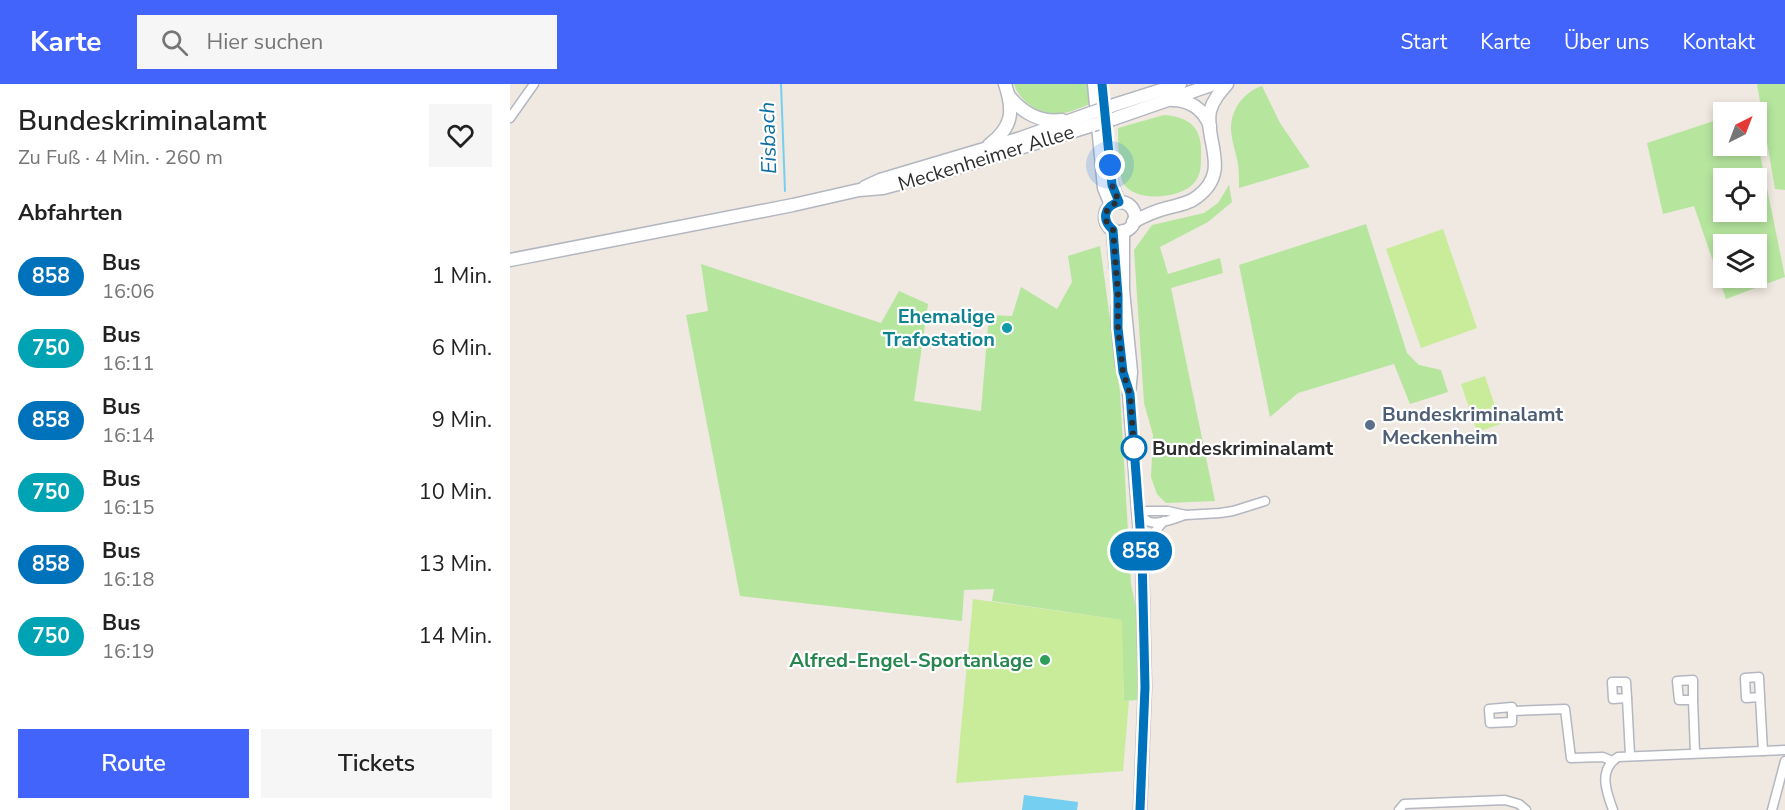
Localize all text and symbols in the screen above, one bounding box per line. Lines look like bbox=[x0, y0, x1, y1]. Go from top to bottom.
search box bbox=[137, 15, 557, 69]
text: Karte bbox=[30, 23, 101, 61]
icon: search bbox=[158, 26, 191, 59]
text: Hier suchen bbox=[206, 27, 323, 57]
text: Start bbox=[1400, 28, 1447, 56]
text: Karte bbox=[1480, 28, 1531, 56]
text: Über uns bbox=[1564, 28, 1649, 56]
text: Kontakt bbox=[1682, 28, 1755, 56]
water label: Eisbach bbox=[753, 101, 783, 175]
text: Bundeskriminalamt bbox=[18, 102, 266, 140]
north arrow bbox=[1713, 102, 1767, 156]
map controls bbox=[1713, 102, 1767, 288]
button: heart bbox=[429, 104, 492, 167]
street label: Meckenheimer Allee bbox=[895, 118, 1077, 198]
text: Zu Fuß · 4 Min. · 260 m bbox=[18, 144, 223, 171]
your location bbox=[1095, 150, 1125, 180]
button: locate bbox=[1713, 168, 1767, 222]
text: Abfahrten bbox=[18, 198, 123, 228]
button: layers bbox=[1713, 234, 1767, 288]
text: Bus bbox=[102, 248, 141, 278]
text: 1 Min. bbox=[432, 261, 492, 291]
text: 858 bbox=[32, 262, 70, 290]
text: 16:06 bbox=[102, 278, 155, 305]
place label: Ehemalige Trafostation bbox=[883, 303, 995, 353]
text: Bus bbox=[102, 320, 141, 350]
marker: Ehemalige Trafostation bbox=[1000, 321, 1014, 335]
text: 6 Min. bbox=[432, 333, 492, 363]
text: 750 bbox=[32, 334, 70, 362]
text: 16:11 bbox=[102, 350, 155, 377]
text: Bus bbox=[102, 392, 141, 422]
place label: Bundeskriminalamt Meckenheim bbox=[1382, 401, 1563, 451]
text: 9 Min. bbox=[432, 405, 492, 435]
text: 858 bbox=[32, 406, 70, 434]
marker: Bundeskriminalamt Meckenheim bbox=[1363, 418, 1377, 432]
text: 16:14 bbox=[102, 422, 155, 449]
marker: Bundeskriminalamt bbox=[1121, 435, 1147, 461]
place label: Bundeskriminalamt bbox=[1152, 435, 1333, 462]
text: Bus bbox=[102, 464, 141, 494]
text: 10 Min. bbox=[419, 477, 492, 507]
text: 750 bbox=[32, 478, 70, 506]
text: 16:15 bbox=[102, 494, 155, 521]
line badge: 858 bbox=[1106, 532, 1176, 570]
text: Bus bbox=[102, 536, 141, 566]
text: 858 bbox=[1122, 537, 1160, 565]
text: 13 Min. bbox=[419, 549, 492, 579]
text: 858 bbox=[32, 550, 70, 578]
text: 16:18 bbox=[102, 566, 155, 593]
text: Bus bbox=[102, 608, 141, 638]
text: 14 Min. bbox=[419, 621, 492, 651]
text: 750 bbox=[32, 622, 70, 650]
text: 16:19 bbox=[102, 638, 155, 665]
place label: Alfred-Engel-Sportanlage bbox=[789, 647, 1033, 674]
marker: Alfred-Engel-Sportanlage bbox=[1038, 653, 1052, 667]
button: Route bbox=[18, 729, 249, 798]
button: Tickets bbox=[261, 729, 492, 798]

